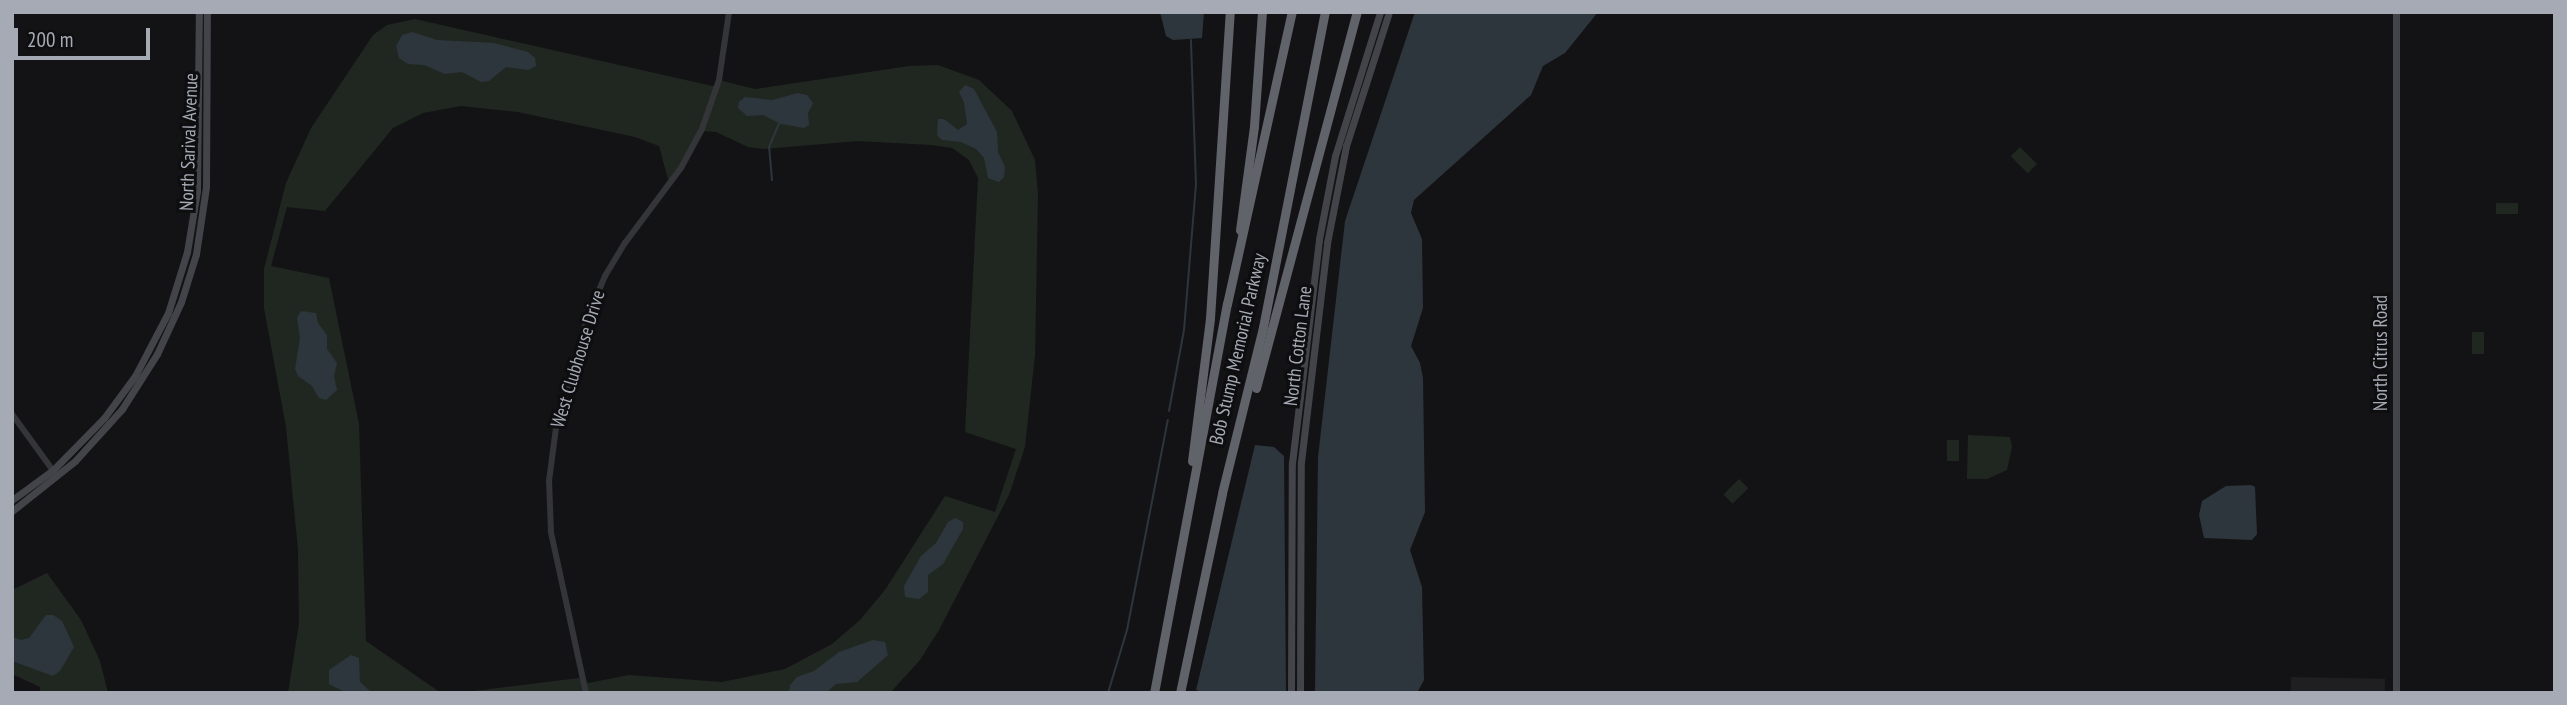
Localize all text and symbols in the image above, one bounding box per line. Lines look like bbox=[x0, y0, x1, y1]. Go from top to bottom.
scale bar bbox=[18, 14, 154, 58]
text: 200 m bbox=[27, 26, 73, 53]
street label: North Sarival Avenue bbox=[175, 73, 203, 211]
street label: Bob Stump Memorial Parkway bbox=[1205, 251, 1271, 447]
street label: North Cotton Lane bbox=[1279, 285, 1317, 407]
street label: West Clubhouse Drive bbox=[546, 287, 610, 431]
street label: North Citrus Road bbox=[2370, 295, 2392, 411]

